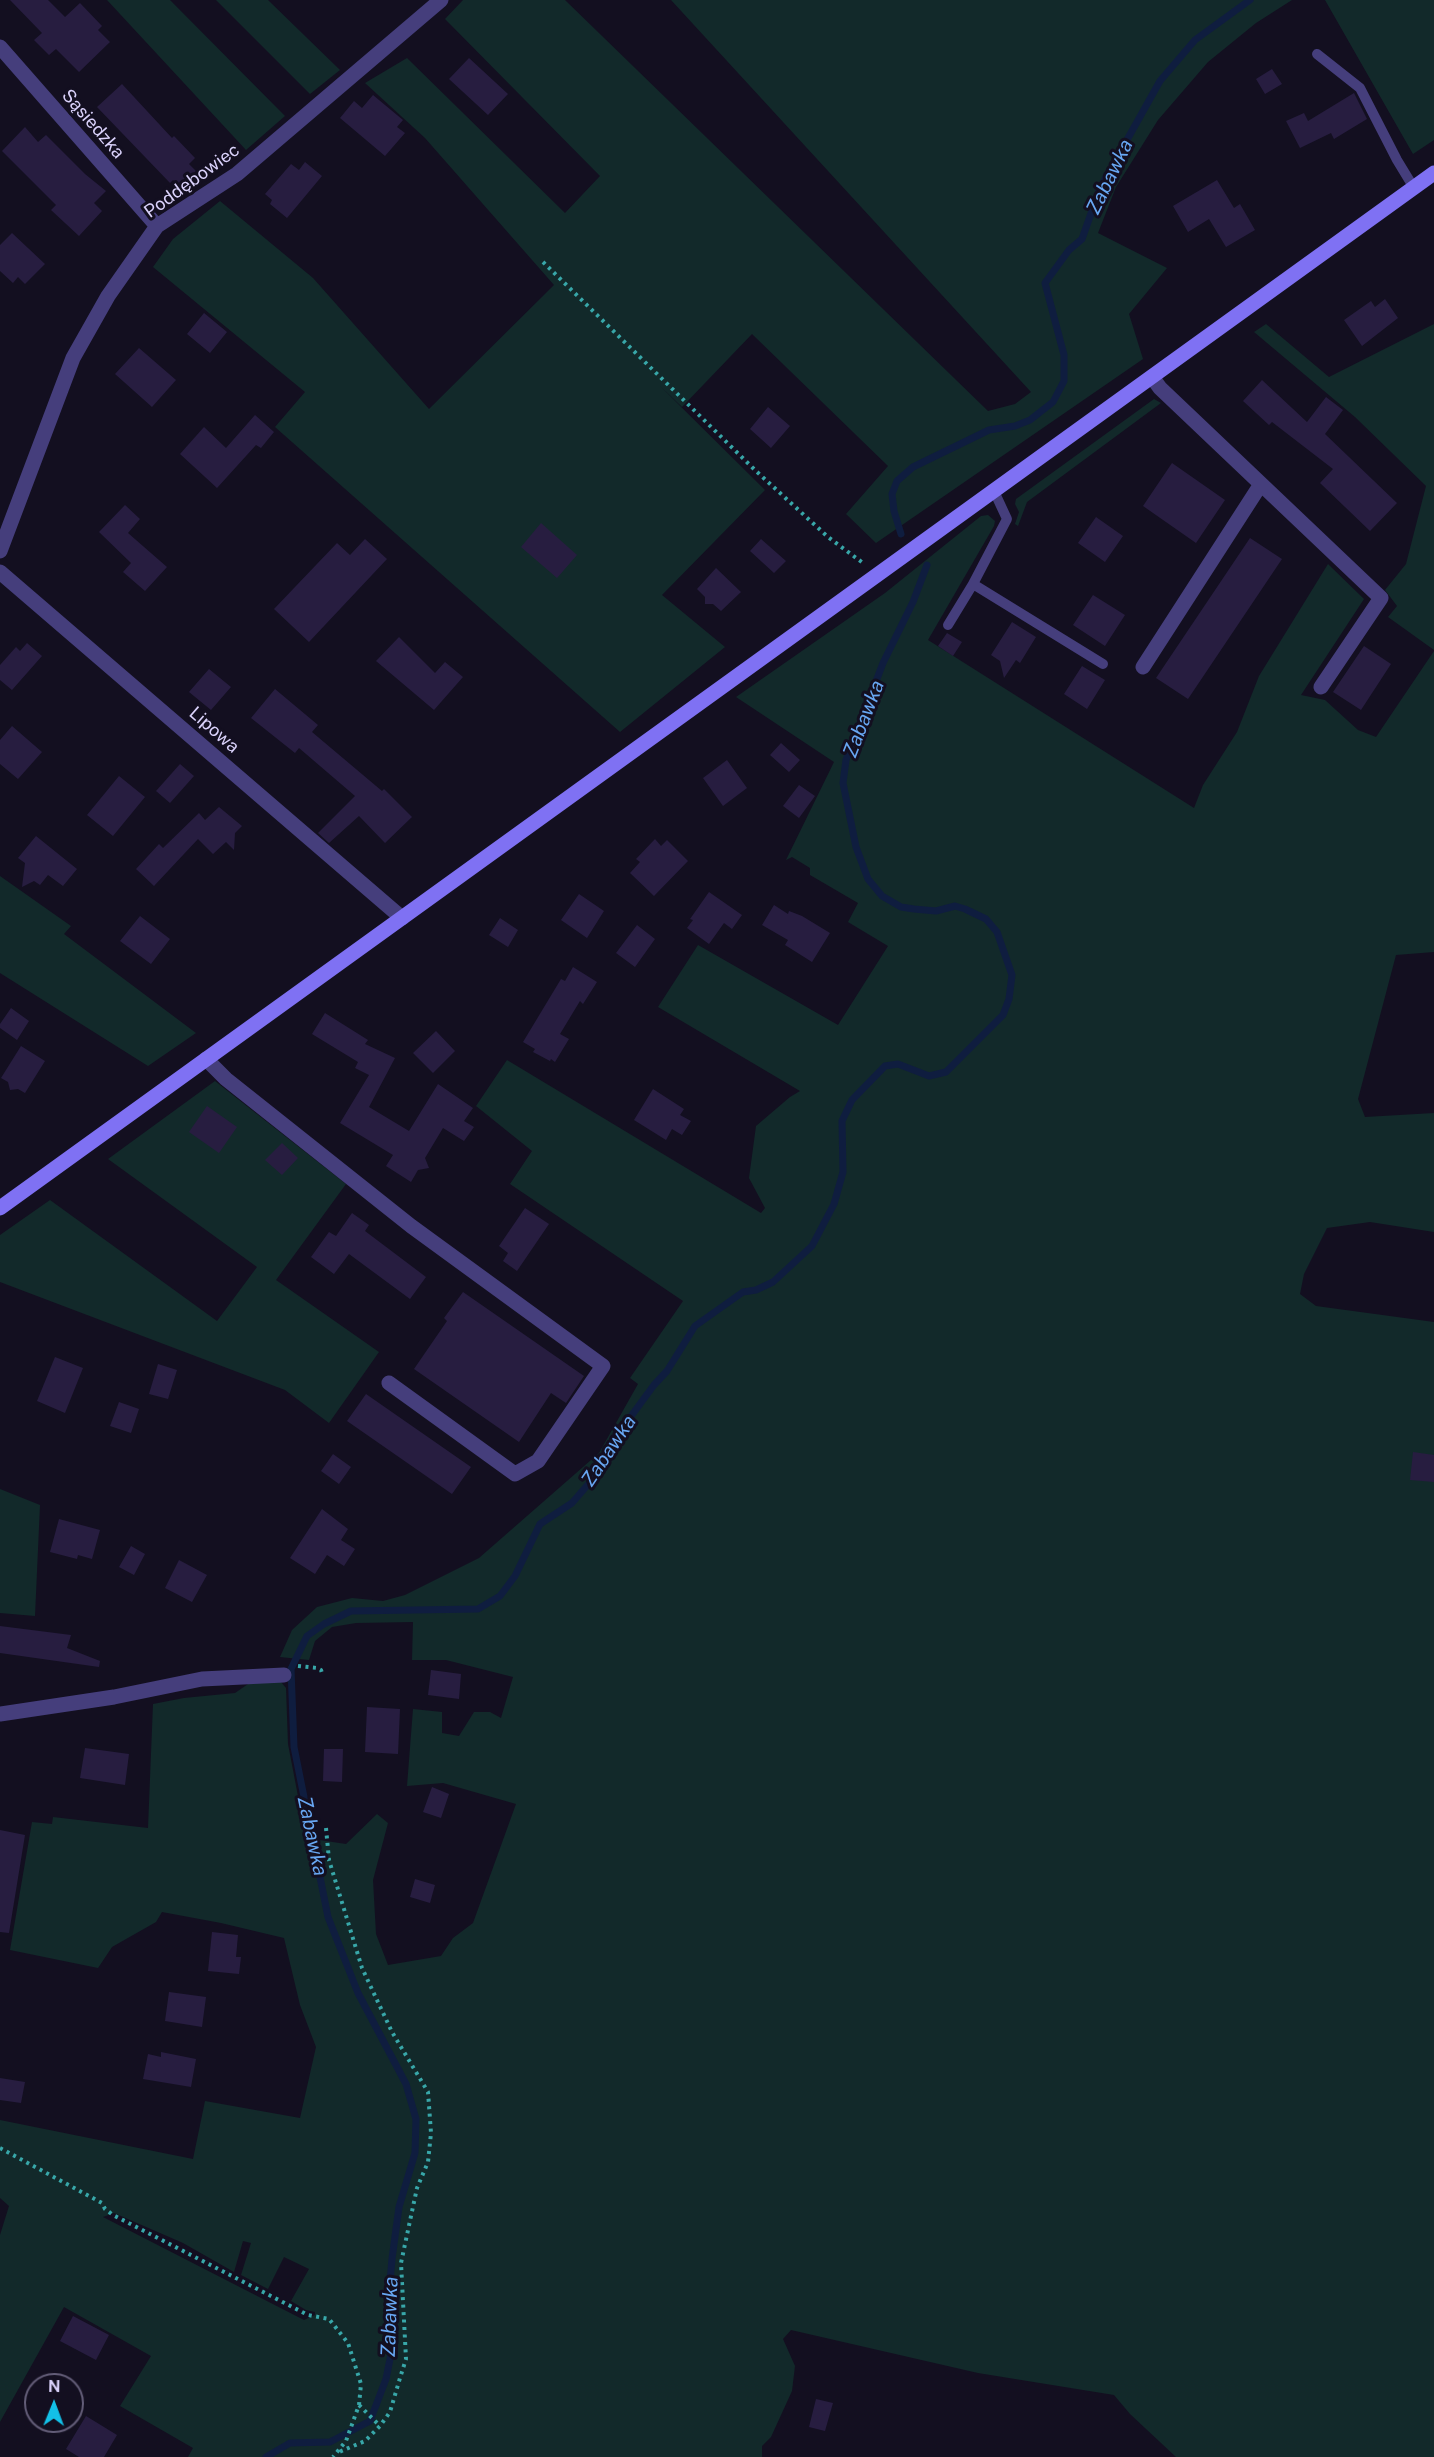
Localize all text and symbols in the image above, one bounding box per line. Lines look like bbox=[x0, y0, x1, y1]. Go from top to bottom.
street label: Sąsiedzka bbox=[57, 85, 129, 163]
water label: Zabawka bbox=[1082, 135, 1138, 219]
street label: Poddębowiec bbox=[140, 139, 244, 223]
water label: Zabawka bbox=[838, 677, 890, 761]
street label: Lipowa bbox=[184, 702, 244, 758]
water label: Zabawka bbox=[576, 1411, 642, 1491]
water label: Zabawka bbox=[292, 1794, 332, 1878]
water label: Zabawka bbox=[377, 2276, 403, 2358]
north arrow bbox=[24, 2373, 84, 2433]
text: N bbox=[48, 2377, 61, 2396]

